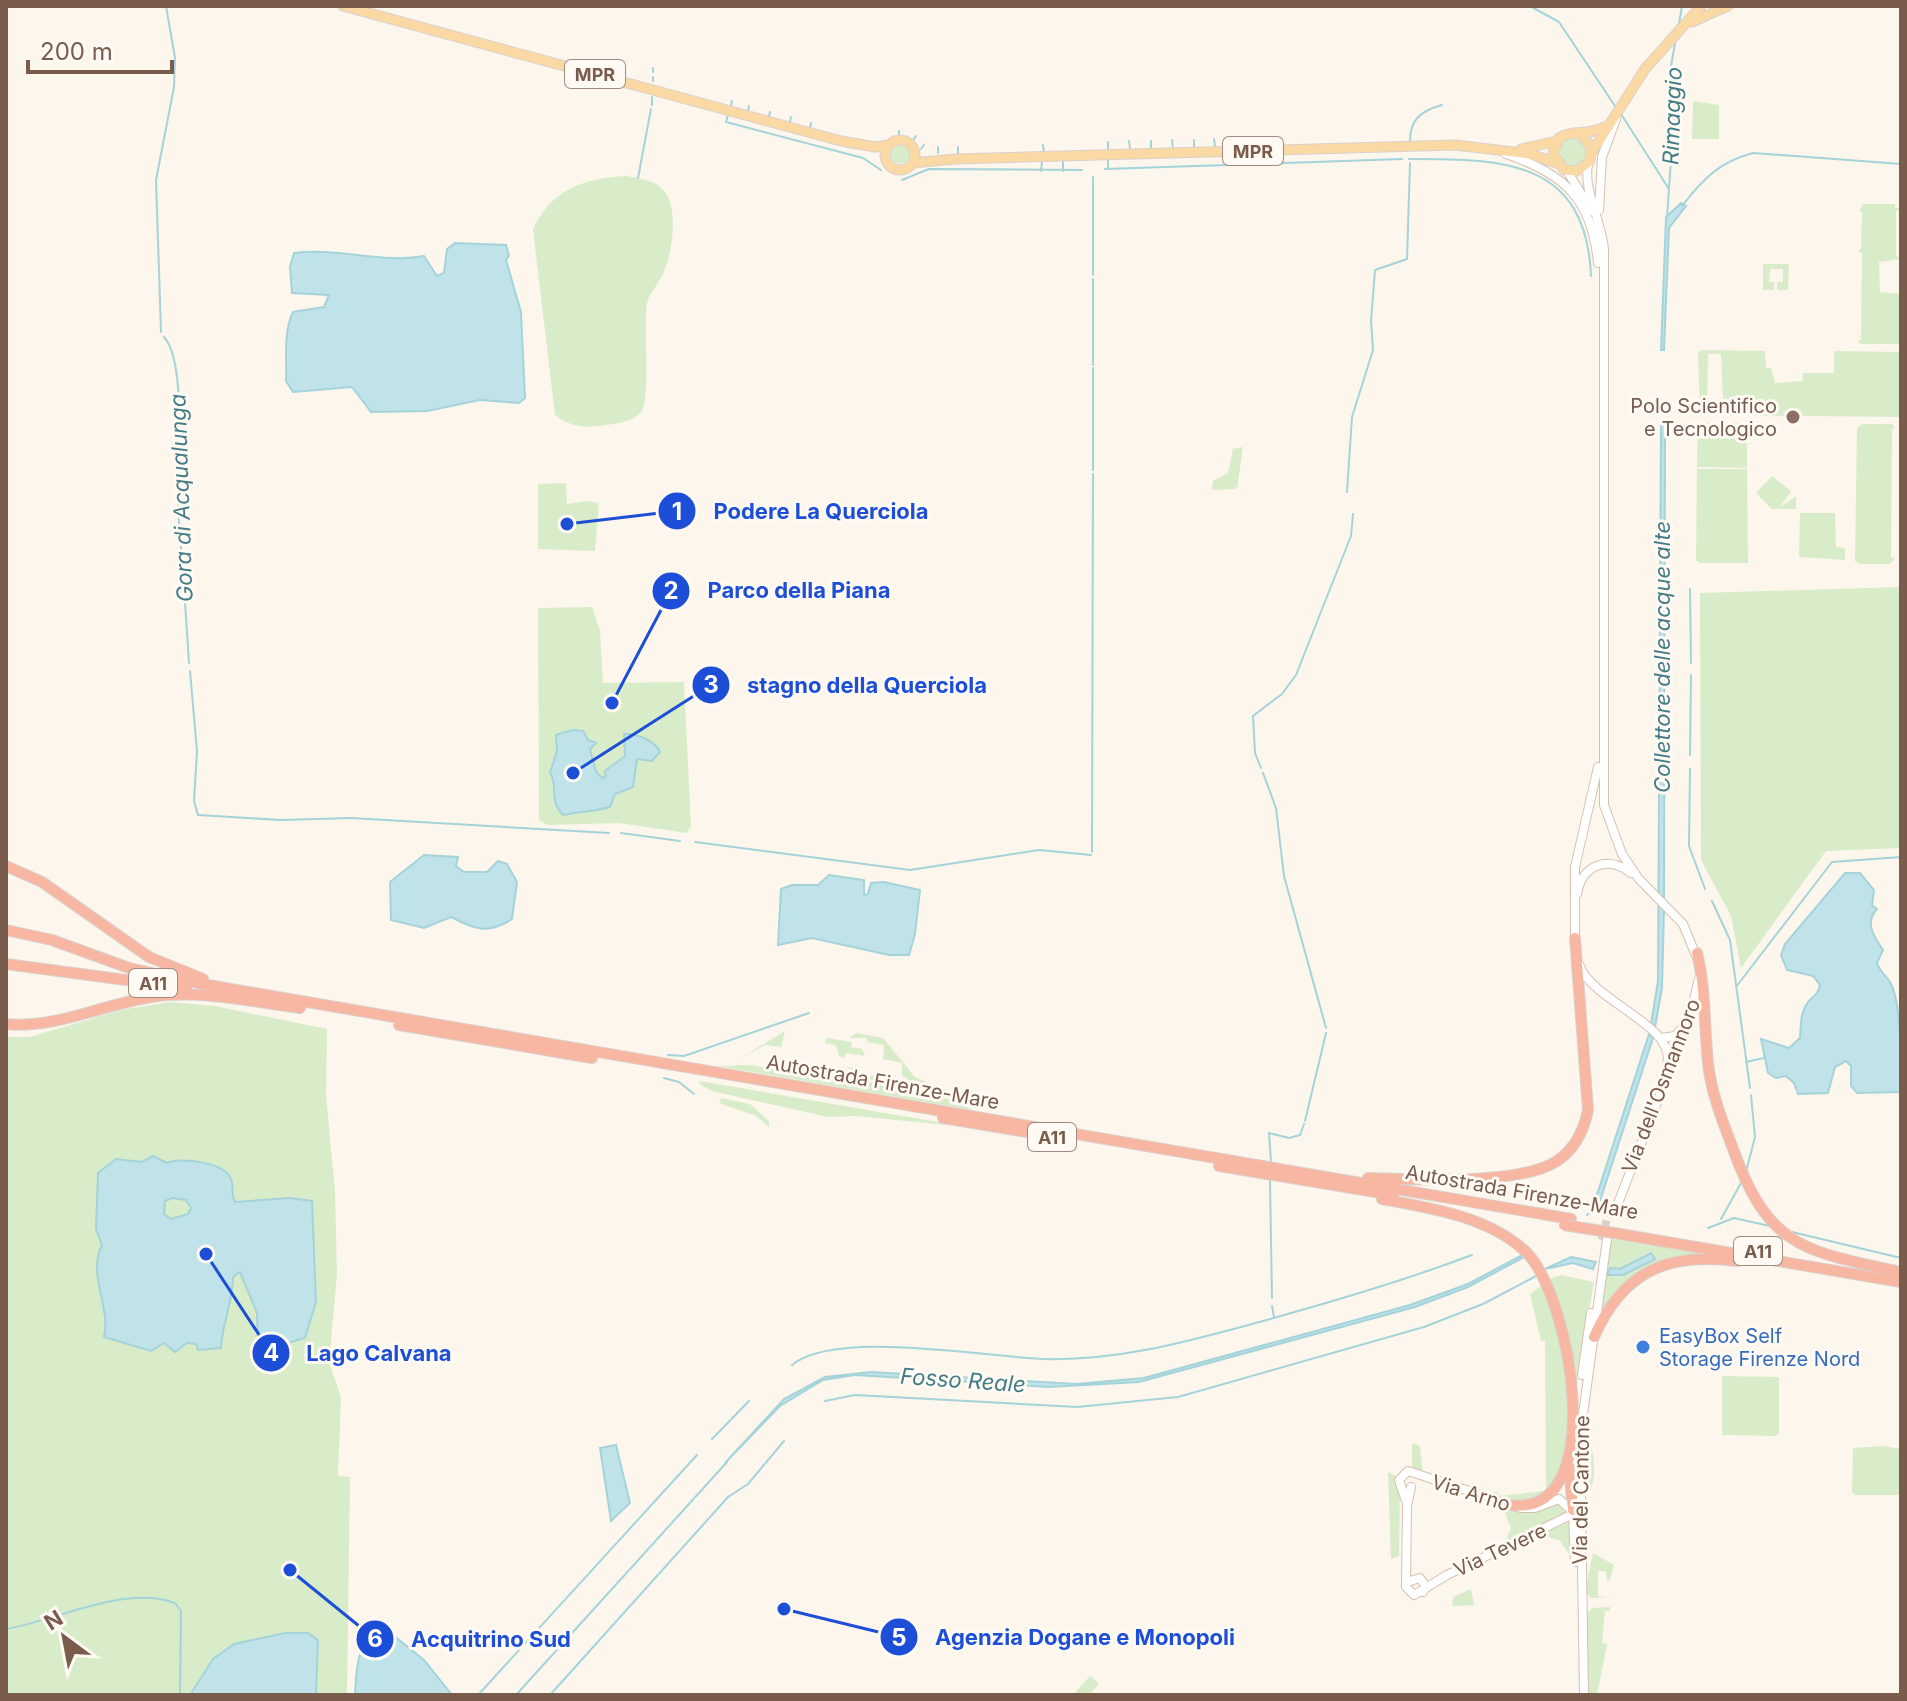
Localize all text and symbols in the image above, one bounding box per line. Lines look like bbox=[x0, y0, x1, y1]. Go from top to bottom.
scale bar bbox=[28, 24, 172, 74]
text: 200 m bbox=[40, 37, 113, 66]
road number: MPR bbox=[565, 60, 625, 88]
water label: Rimaggio bbox=[1657, 67, 1687, 165]
road number: MPR bbox=[1223, 137, 1283, 165]
water label: Gora di Acqualunga bbox=[164, 393, 198, 603]
place label: Polo Scientifico e Tecnologico bbox=[1630, 394, 1777, 441]
marker: Polo Scientifico e Tecnologico bbox=[1784, 408, 1802, 426]
callout: Podere La Querciola bbox=[657, 488, 944, 534]
text: 1 bbox=[672, 497, 682, 526]
text: Podere La Querciola bbox=[713, 498, 929, 524]
water label: Collettore delle acque alte bbox=[1649, 521, 1675, 793]
callout: Parco della Piana bbox=[651, 568, 906, 614]
text: 2 bbox=[663, 576, 679, 605]
text: Parco della Piana bbox=[707, 577, 891, 603]
callout: stagno della Querciola bbox=[691, 662, 1003, 708]
text: 3 bbox=[703, 670, 719, 699]
text: stagno della Querciola bbox=[747, 672, 987, 698]
road number: A11 bbox=[129, 969, 177, 997]
street label: Via dell'Osmannoro bbox=[1617, 996, 1705, 1176]
street label: Autostrada Firenze-Mare bbox=[765, 1050, 1001, 1114]
road number: A11 bbox=[1028, 1123, 1076, 1151]
street label: Autostrada Firenze-Mare bbox=[1404, 1160, 1640, 1224]
road number: A11 bbox=[1734, 1237, 1782, 1265]
place label: EasyBox Self Storage Firenze Nord bbox=[1659, 1324, 1860, 1371]
callout: Lago Calvana bbox=[251, 1330, 468, 1376]
text: 4 bbox=[263, 1338, 279, 1367]
marker: EasyBox Self Storage Firenze Nord bbox=[1634, 1338, 1652, 1356]
text: Lago Calvana bbox=[306, 1340, 452, 1366]
water label: Fosso Reale bbox=[899, 1363, 1027, 1397]
street label: Via del Cantone bbox=[1568, 1415, 1594, 1565]
street label: Via Arno bbox=[1429, 1470, 1513, 1516]
street label: Via Tevere bbox=[1450, 1518, 1550, 1582]
north arrow bbox=[24, 1597, 104, 1677]
text: N bbox=[39, 1605, 67, 1636]
callout: Agenzia Dogane e Monopoli bbox=[879, 1614, 1251, 1660]
callout: Acquitrino Sud bbox=[355, 1616, 587, 1662]
text: 5 bbox=[891, 1623, 907, 1652]
text: 6 bbox=[367, 1624, 383, 1653]
text: Agenzia Dogane e Monopoli bbox=[935, 1624, 1235, 1650]
text: Acquitrino Sud bbox=[411, 1626, 571, 1652]

